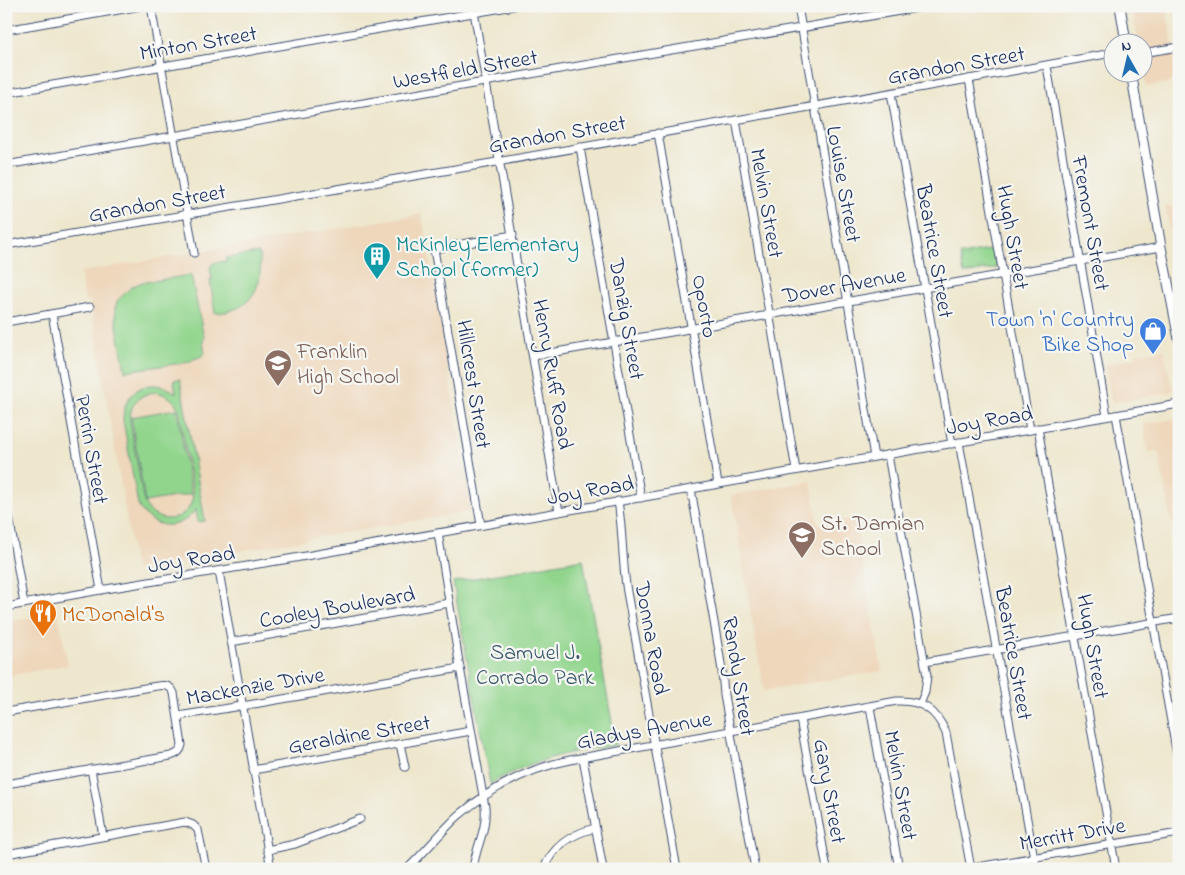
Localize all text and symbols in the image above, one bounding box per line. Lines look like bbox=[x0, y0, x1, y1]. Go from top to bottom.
street label: Minton Street bbox=[137, 19, 260, 71]
north arrow bbox=[1102, 32, 1152, 82]
text: N bbox=[1120, 36, 1133, 58]
street label: Grandon Street bbox=[885, 39, 1028, 95]
street label: Westfield Street bbox=[391, 42, 541, 99]
street label: Grandon Street bbox=[486, 108, 629, 164]
street label: Louise Street bbox=[816, 124, 868, 246]
street label: Melvin Street bbox=[740, 146, 791, 262]
street label: Fremont Street bbox=[1061, 152, 1117, 294]
street label: Grandon Street bbox=[86, 177, 229, 233]
street label: Beatrice Street bbox=[905, 181, 961, 322]
street label: Hugh Street bbox=[985, 183, 1036, 293]
place label: McKinley Elementary School (former) bbox=[396, 230, 579, 287]
building icon: McKinley Elementary School (former) bbox=[362, 241, 392, 280]
street label: Danzig Street bbox=[597, 255, 652, 384]
street label: Dover Avenue bbox=[779, 260, 909, 314]
street label: Oporto bbox=[682, 272, 724, 341]
street label: Henry Ruff Road bbox=[521, 297, 580, 452]
place label: Town 'n' Country Bike Shop bbox=[986, 305, 1134, 362]
shop icon: Town 'n' Country Bike Shop bbox=[1138, 316, 1168, 355]
street label: Hillcrest Street bbox=[446, 318, 498, 452]
place label: Franklin High School bbox=[296, 337, 399, 395]
school or university icon: Franklin High School bbox=[263, 348, 293, 387]
street label: Perrin Street bbox=[65, 392, 116, 507]
street label: Joy Road bbox=[944, 399, 1036, 446]
street label: Joy Road bbox=[545, 469, 637, 516]
place label: St. Damian School bbox=[821, 509, 924, 566]
school or university icon: St. Damian School bbox=[787, 520, 817, 559]
street label: Joy Road bbox=[146, 538, 237, 585]
street label: Donna Road bbox=[624, 578, 676, 698]
street label: Cooley Boulevard bbox=[257, 580, 418, 639]
street label: Beatrice Street bbox=[984, 583, 1040, 724]
street label: Hugh Street bbox=[1065, 592, 1116, 702]
restaurant icon: McDonald's bbox=[28, 598, 58, 637]
place label: McDonald's bbox=[62, 600, 165, 632]
street label: Randy Street bbox=[711, 614, 762, 739]
park label: Samuel J. Corrado Park bbox=[476, 638, 594, 695]
street label: Mackenzie Drive bbox=[184, 660, 327, 716]
street label: Gladys Avenue bbox=[575, 704, 715, 761]
street label: Geraldine Street bbox=[286, 708, 434, 764]
street label: Melvin Street bbox=[874, 728, 925, 844]
street label: Gary Street bbox=[802, 737, 853, 847]
street label: Merritt Drive bbox=[1017, 811, 1128, 861]

